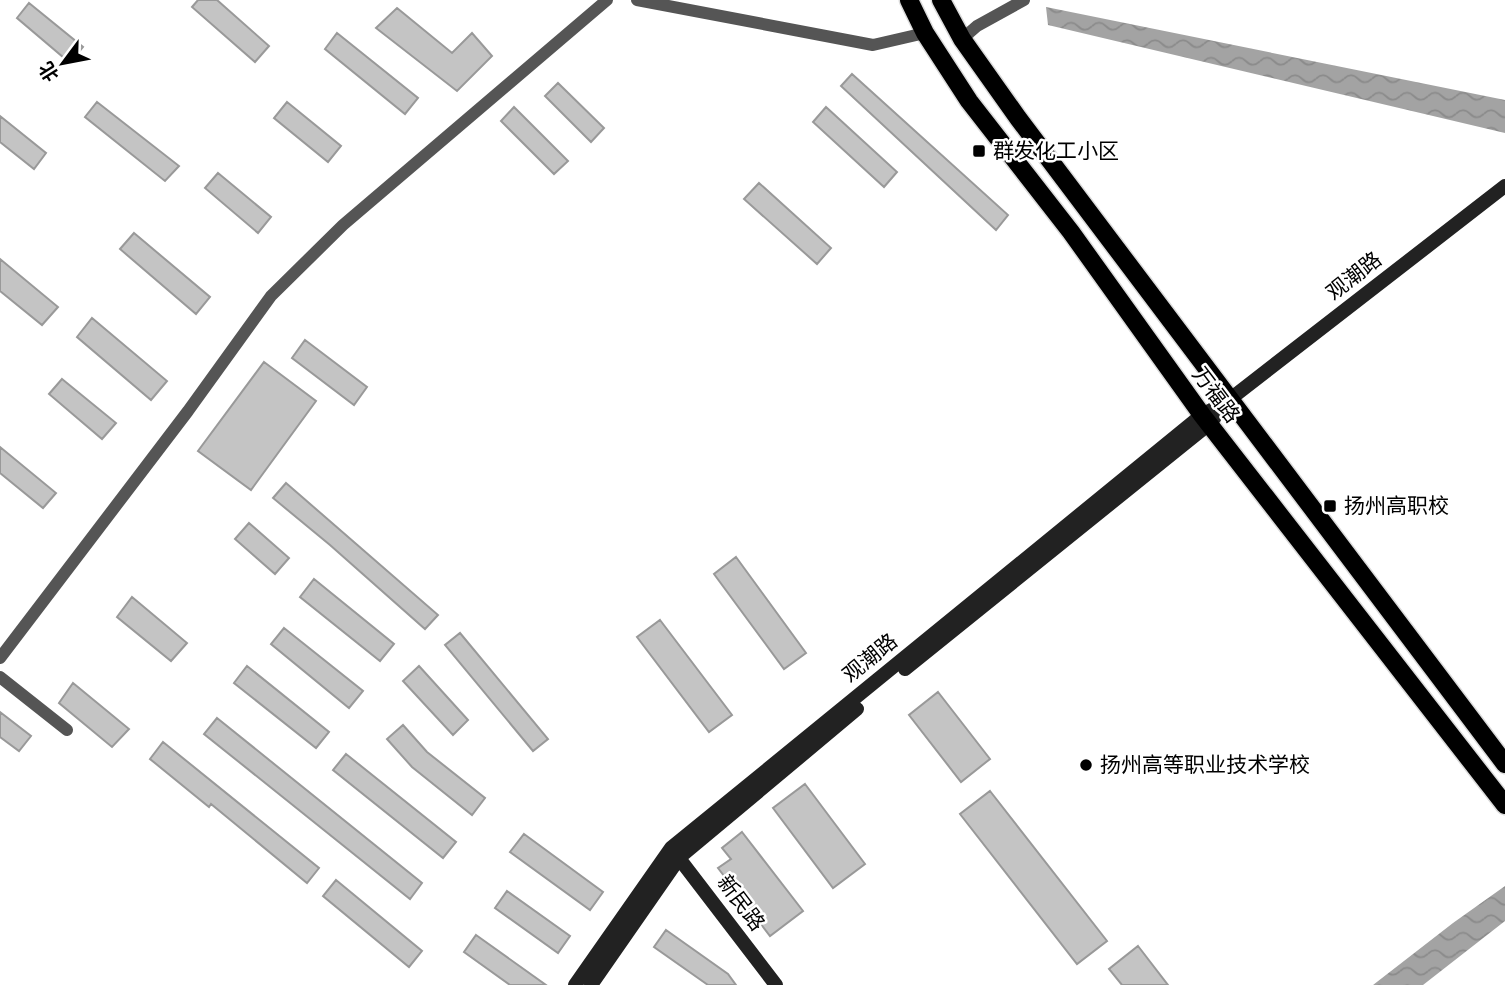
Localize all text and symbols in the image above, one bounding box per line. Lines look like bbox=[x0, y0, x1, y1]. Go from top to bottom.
north arrow bbox=[28, 28, 98, 98]
text: 北 bbox=[34, 58, 63, 86]
place label: 群发化工小区 bbox=[993, 138, 1119, 162]
marker: 群发化工小区 bbox=[971, 143, 987, 159]
street label: 观潮路 bbox=[1321, 246, 1386, 304]
street label: 万福路 bbox=[1188, 362, 1245, 427]
place label: 扬州高职校 bbox=[1344, 493, 1449, 517]
marker: 扬州高职校 bbox=[1322, 498, 1338, 514]
street label: 观潮路 bbox=[837, 628, 901, 686]
place label: 扬州高等职业技术学校 bbox=[1100, 752, 1310, 776]
marker: 扬州高等职业技术学校 bbox=[1078, 757, 1094, 773]
street label: 新民路 bbox=[713, 870, 770, 935]

